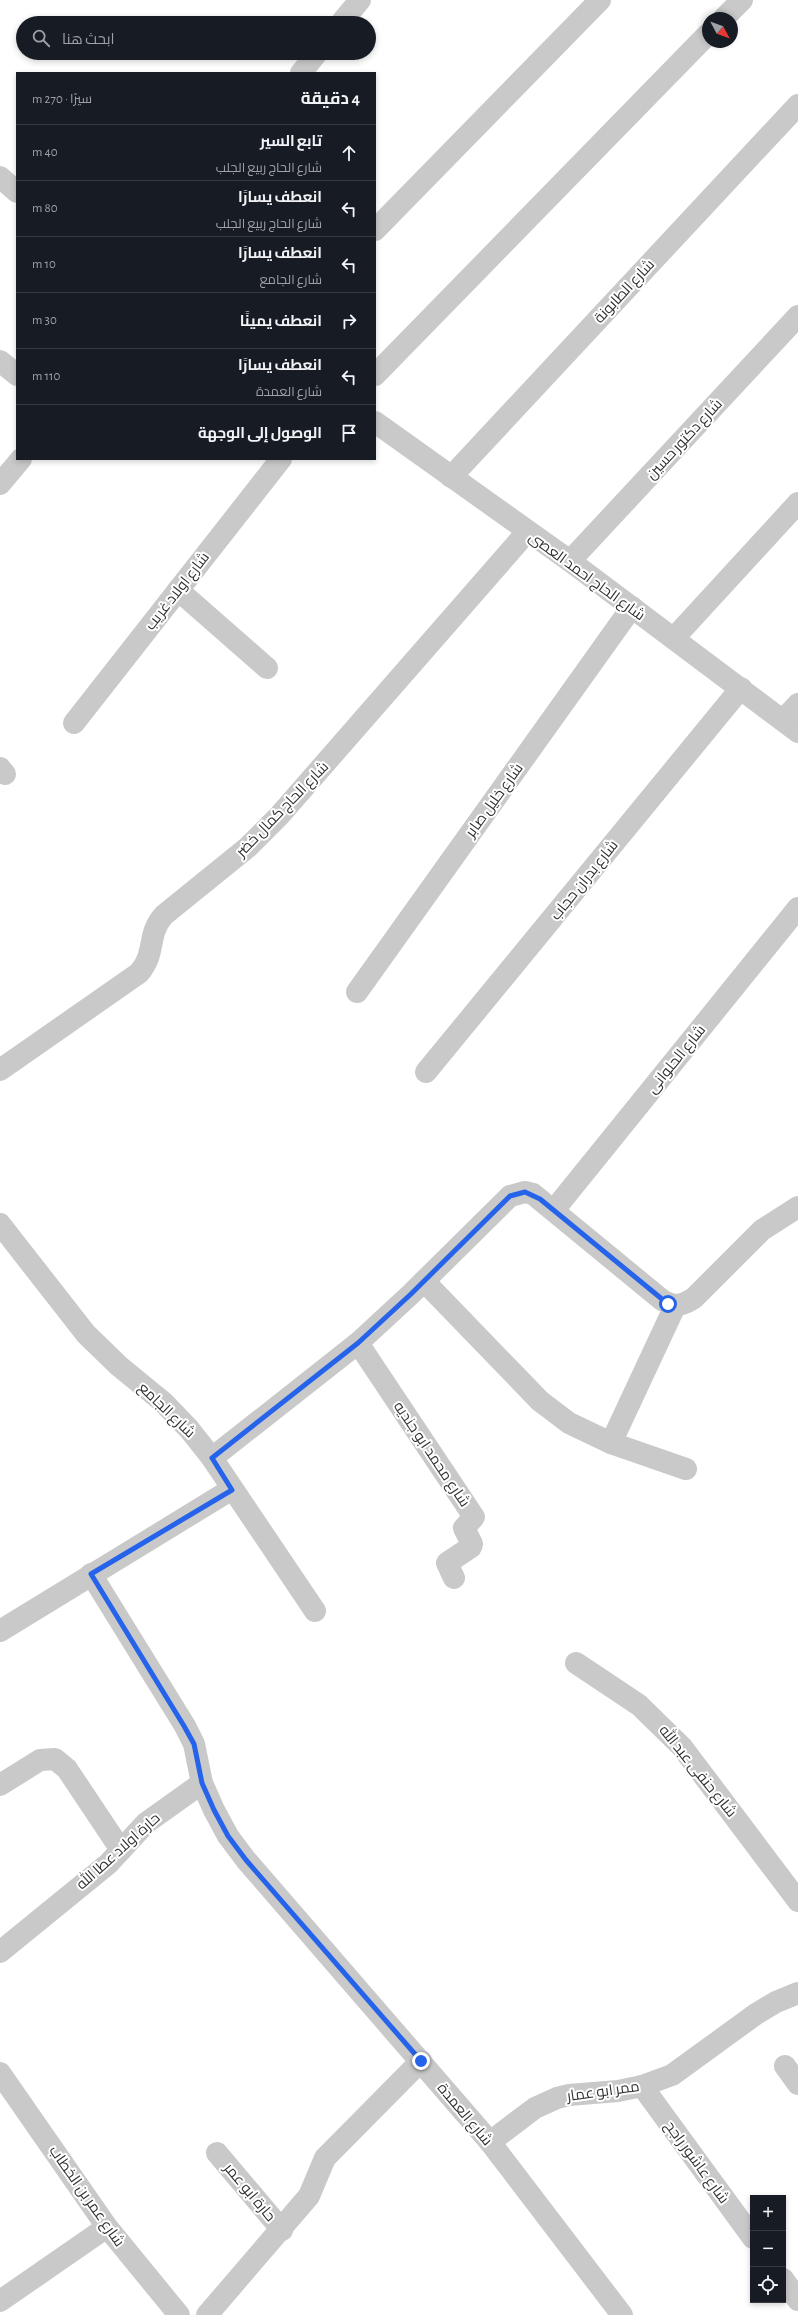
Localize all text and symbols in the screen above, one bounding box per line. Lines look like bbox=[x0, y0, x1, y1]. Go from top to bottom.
north arrow bbox=[702, 12, 738, 48]
search box bbox=[16, 16, 376, 60]
icon: search bbox=[30, 27, 52, 49]
text: ابحث هنا bbox=[62, 32, 115, 47]
text: 4 دقيقة bbox=[301, 90, 360, 107]
text: سيرًا · 270 m bbox=[32, 93, 92, 106]
text: تابع السير bbox=[260, 134, 322, 149]
icon: ahead bbox=[338, 142, 360, 164]
text: 40 m bbox=[32, 146, 58, 159]
text: شارع الحاج ربيع الجلب bbox=[216, 162, 322, 175]
text: انعطف يسارًا bbox=[238, 190, 322, 205]
icon: left bbox=[338, 198, 360, 220]
text: 80 m bbox=[32, 202, 58, 215]
text: شارع الحاج ربيع الجلب bbox=[216, 218, 322, 231]
text: انعطف يسارًا bbox=[238, 246, 322, 261]
icon: left bbox=[338, 254, 360, 276]
street label: شارع الطابونة bbox=[591, 256, 660, 328]
text: 10 m bbox=[32, 258, 56, 271]
text: شارع الجامع bbox=[259, 274, 322, 287]
icon: right bbox=[338, 310, 360, 332]
text: 30 m bbox=[32, 314, 57, 327]
text: انعطف يمينًا bbox=[240, 314, 322, 329]
text: انعطف يسارًا bbox=[238, 358, 322, 373]
icon: left bbox=[338, 366, 360, 388]
text: 110 m bbox=[32, 370, 60, 383]
text: شارع العمدة bbox=[256, 386, 322, 399]
street label: شارع دكتور حسين bbox=[643, 396, 727, 484]
icon: arrive bbox=[338, 422, 360, 444]
text: الوصول إلى الوجهة bbox=[198, 426, 322, 441]
street label: شارع الحاج احمد العصى bbox=[524, 529, 648, 626]
street label: شارع اولاد غريب bbox=[142, 549, 215, 635]
street label: شارع الحاج كمال خضر bbox=[232, 758, 334, 863]
street label: شارع خليل صابر bbox=[461, 760, 528, 842]
street label: شارع بدران حجاب bbox=[547, 837, 623, 925]
street label: شارع الحلوانى bbox=[644, 1022, 711, 1098]
route start bbox=[659, 1295, 677, 1313]
street label: شارع الجامع bbox=[133, 1379, 199, 1443]
street label: شارع محمد ابو جنديه bbox=[388, 1398, 473, 1511]
street label: شارع حنفى عبد الله bbox=[654, 1721, 741, 1822]
street label: حارة اولاد عطا الله bbox=[72, 1808, 164, 1893]
route end bbox=[412, 2052, 430, 2070]
street label: ممر ابو عمار bbox=[565, 2079, 641, 2105]
street label: شارع العمدة bbox=[432, 2080, 496, 2150]
street label: شارع عاشور راجح bbox=[659, 2118, 732, 2208]
street label: شارع عمر بن الخطاب bbox=[44, 2143, 128, 2251]
street label: حارة ابو عمر bbox=[220, 2160, 278, 2225]
map controls bbox=[750, 2195, 786, 2303]
button: + bbox=[750, 2195, 786, 2231]
button: − bbox=[750, 2231, 786, 2267]
button: locate bbox=[750, 2267, 786, 2303]

